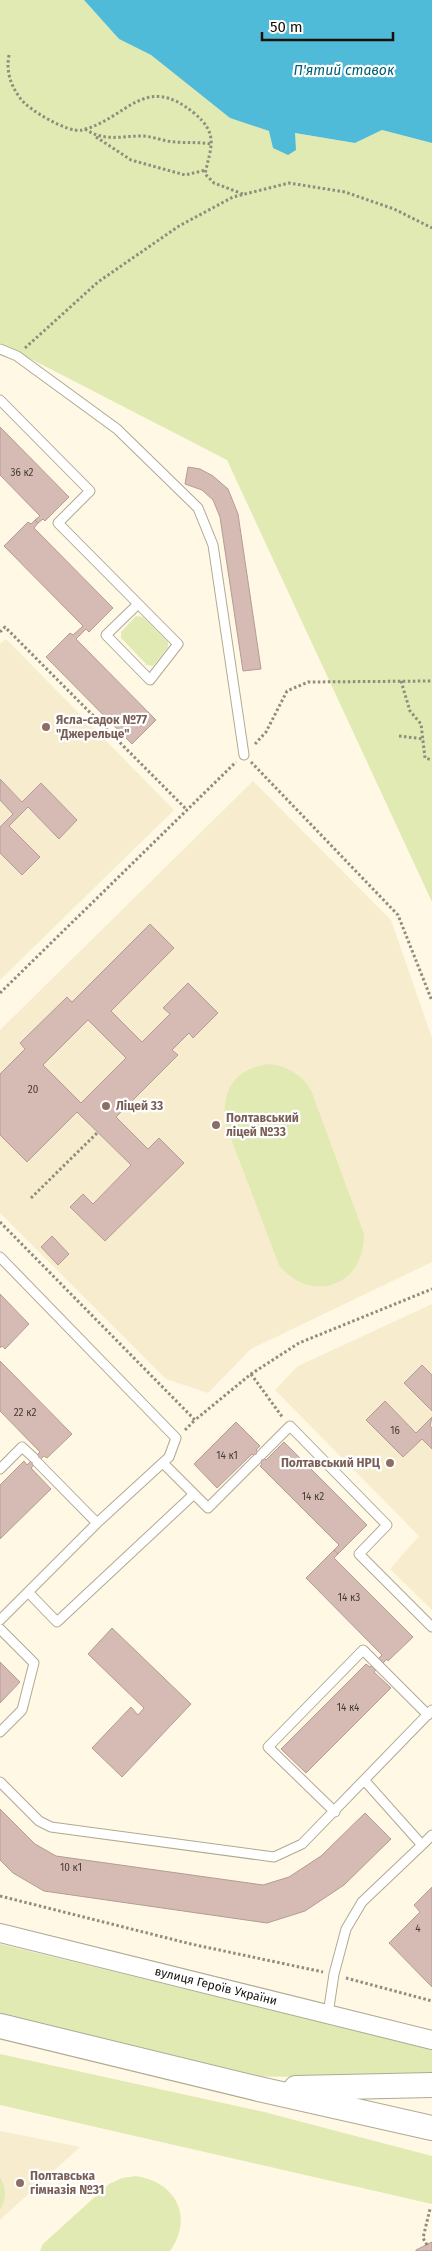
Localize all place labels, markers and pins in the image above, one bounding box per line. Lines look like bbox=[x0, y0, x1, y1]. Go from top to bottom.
place label: Ясла-садок №77 "Джерельце" bbox=[56, 713, 148, 741]
marker: Ясла-садок №77 "Джерельце" bbox=[40, 721, 52, 733]
place label: Ліцей 33 bbox=[116, 1099, 163, 1113]
marker: Ліцей 33 bbox=[100, 1100, 112, 1112]
place label: Полтавський ліцей №33 bbox=[226, 1111, 299, 1139]
marker: Полтавський ліцей №33 bbox=[210, 1119, 222, 1131]
place label: Полтавський НРЦ bbox=[281, 1456, 381, 1470]
marker: Полтавський НРЦ bbox=[384, 1457, 396, 1469]
place label: Полтавська гімназія №31 bbox=[30, 2169, 104, 2197]
marker: Полтавська гімназія №31 bbox=[14, 2177, 26, 2189]

